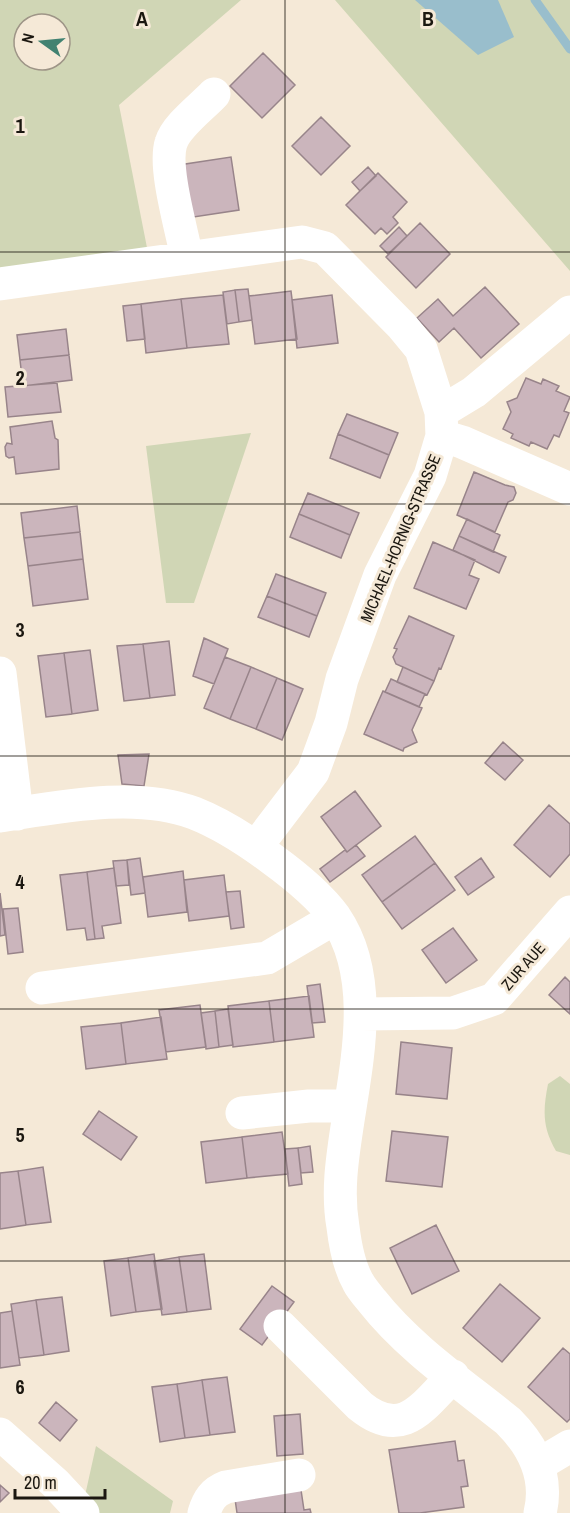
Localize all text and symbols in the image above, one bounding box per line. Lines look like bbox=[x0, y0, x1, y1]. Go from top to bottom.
text: A bbox=[136, 5, 148, 32]
text: B bbox=[422, 5, 434, 32]
north arrow bbox=[12, 12, 72, 72]
text: N bbox=[16, 31, 39, 46]
text: 1 bbox=[15, 112, 25, 139]
text: 2 bbox=[15, 364, 25, 391]
street label: MICHAEL-HORNIG-STRASSE bbox=[355, 450, 445, 626]
text: 3 bbox=[15, 616, 25, 643]
text: 4 bbox=[15, 868, 25, 895]
street label: ZUR AUE bbox=[496, 937, 550, 995]
text: 5 bbox=[15, 1121, 25, 1148]
text: 6 bbox=[15, 1373, 25, 1400]
scale bar bbox=[15, 1462, 105, 1500]
text: 20 m bbox=[24, 1470, 57, 1495]

